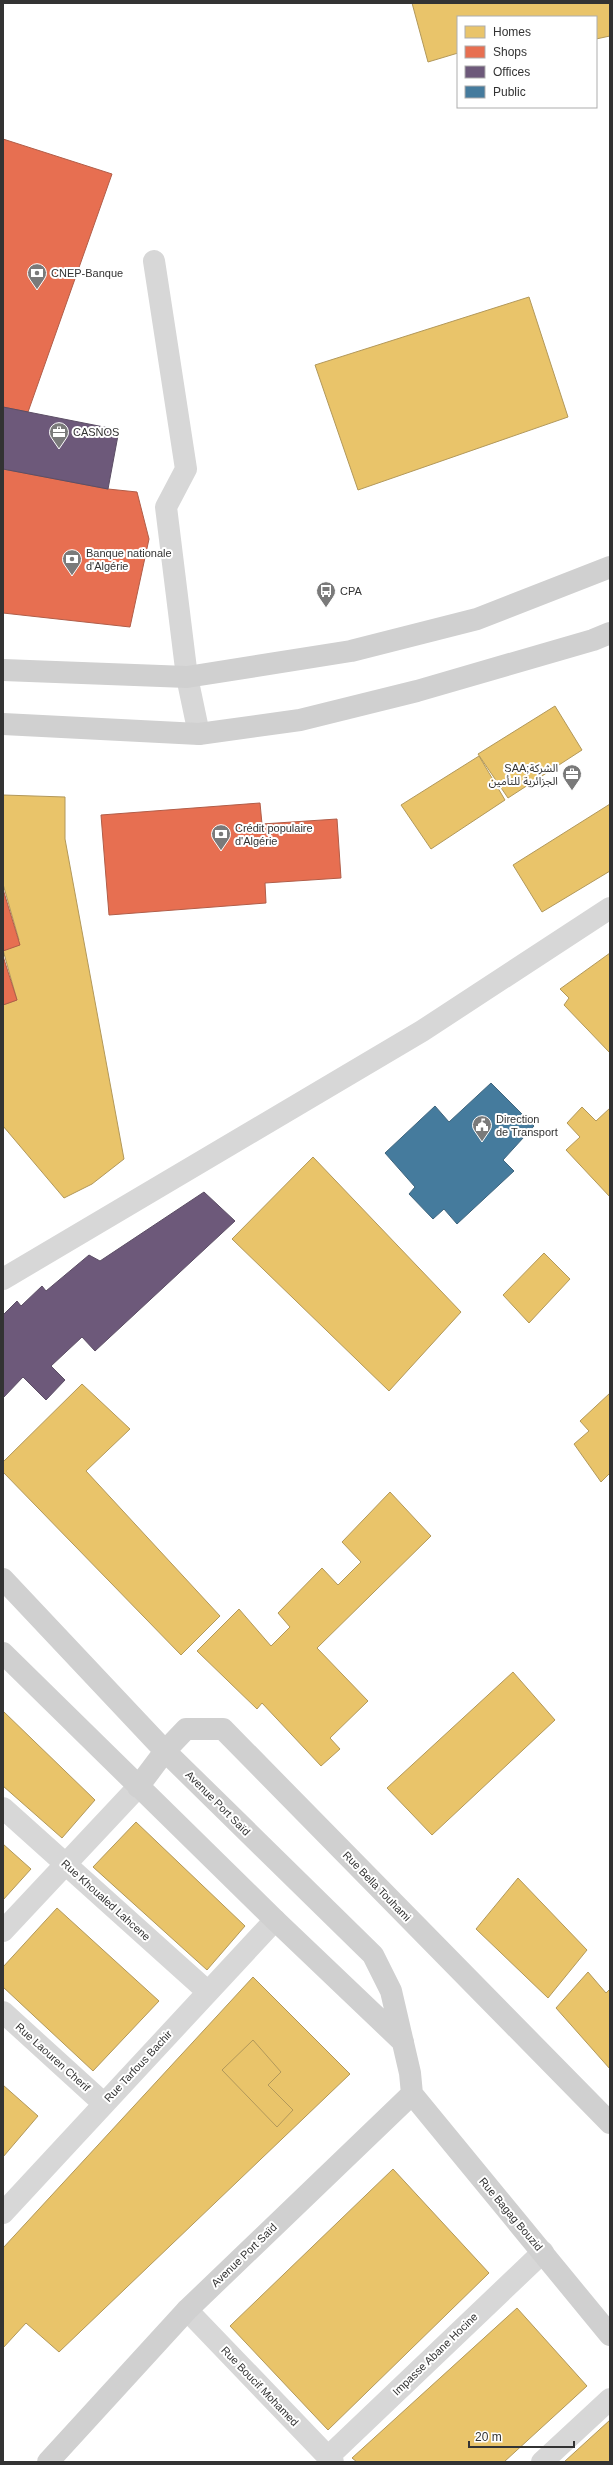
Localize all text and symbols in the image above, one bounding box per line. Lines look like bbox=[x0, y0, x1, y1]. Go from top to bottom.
legend bbox=[457, 16, 597, 108]
text: Homes bbox=[493, 25, 531, 39]
text: Shops bbox=[493, 45, 527, 59]
text: Offices bbox=[493, 65, 530, 79]
text: Public bbox=[493, 85, 526, 99]
bank icon: CNEP-Banque bbox=[26, 262, 48, 290]
place label: CNEP-Banque bbox=[51, 267, 123, 279]
office icon: CASNOS bbox=[48, 421, 70, 449]
place label: CASNOS bbox=[73, 426, 119, 438]
place label: Banque nationale d'Algérie bbox=[86, 547, 172, 572]
bank icon: Banque nationale d'Algérie bbox=[61, 548, 83, 576]
bus stop icon: CPA bbox=[315, 580, 337, 608]
place label: CPA bbox=[340, 585, 362, 597]
place label: SAA;الشركة الجزائرية للتأمين bbox=[489, 762, 558, 788]
office icon: SAA;الشركة الجزائرية للتأمين bbox=[561, 763, 583, 791]
place label: Crédit populaire d'Algérie bbox=[235, 822, 313, 847]
bank icon: Crédit populaire d'Algérie bbox=[210, 823, 232, 851]
place label: Direction de Transport bbox=[496, 1113, 558, 1138]
public building icon: Direction de Transport bbox=[471, 1114, 493, 1142]
street label: Avenue Port Saïd bbox=[183, 1768, 253, 1838]
street label: Rue Bella Touhami bbox=[341, 1849, 413, 1923]
street label: Rue Khoualed Lahcene bbox=[59, 1857, 153, 1943]
street label: Rue Laouren Cherif bbox=[13, 2020, 93, 2094]
street label: Rue Tarfous Bachir bbox=[102, 2028, 174, 2104]
street label: Rue Bagag Bouzid bbox=[477, 2175, 545, 2253]
street label: Avenue Port Saïd bbox=[209, 2221, 279, 2289]
street label: Impasse Abane Hocine bbox=[390, 2310, 480, 2398]
street label: Rue Boucif Mohamed bbox=[219, 2344, 301, 2428]
scale bar bbox=[469, 2423, 574, 2449]
text: 20 m bbox=[475, 2430, 502, 2444]

